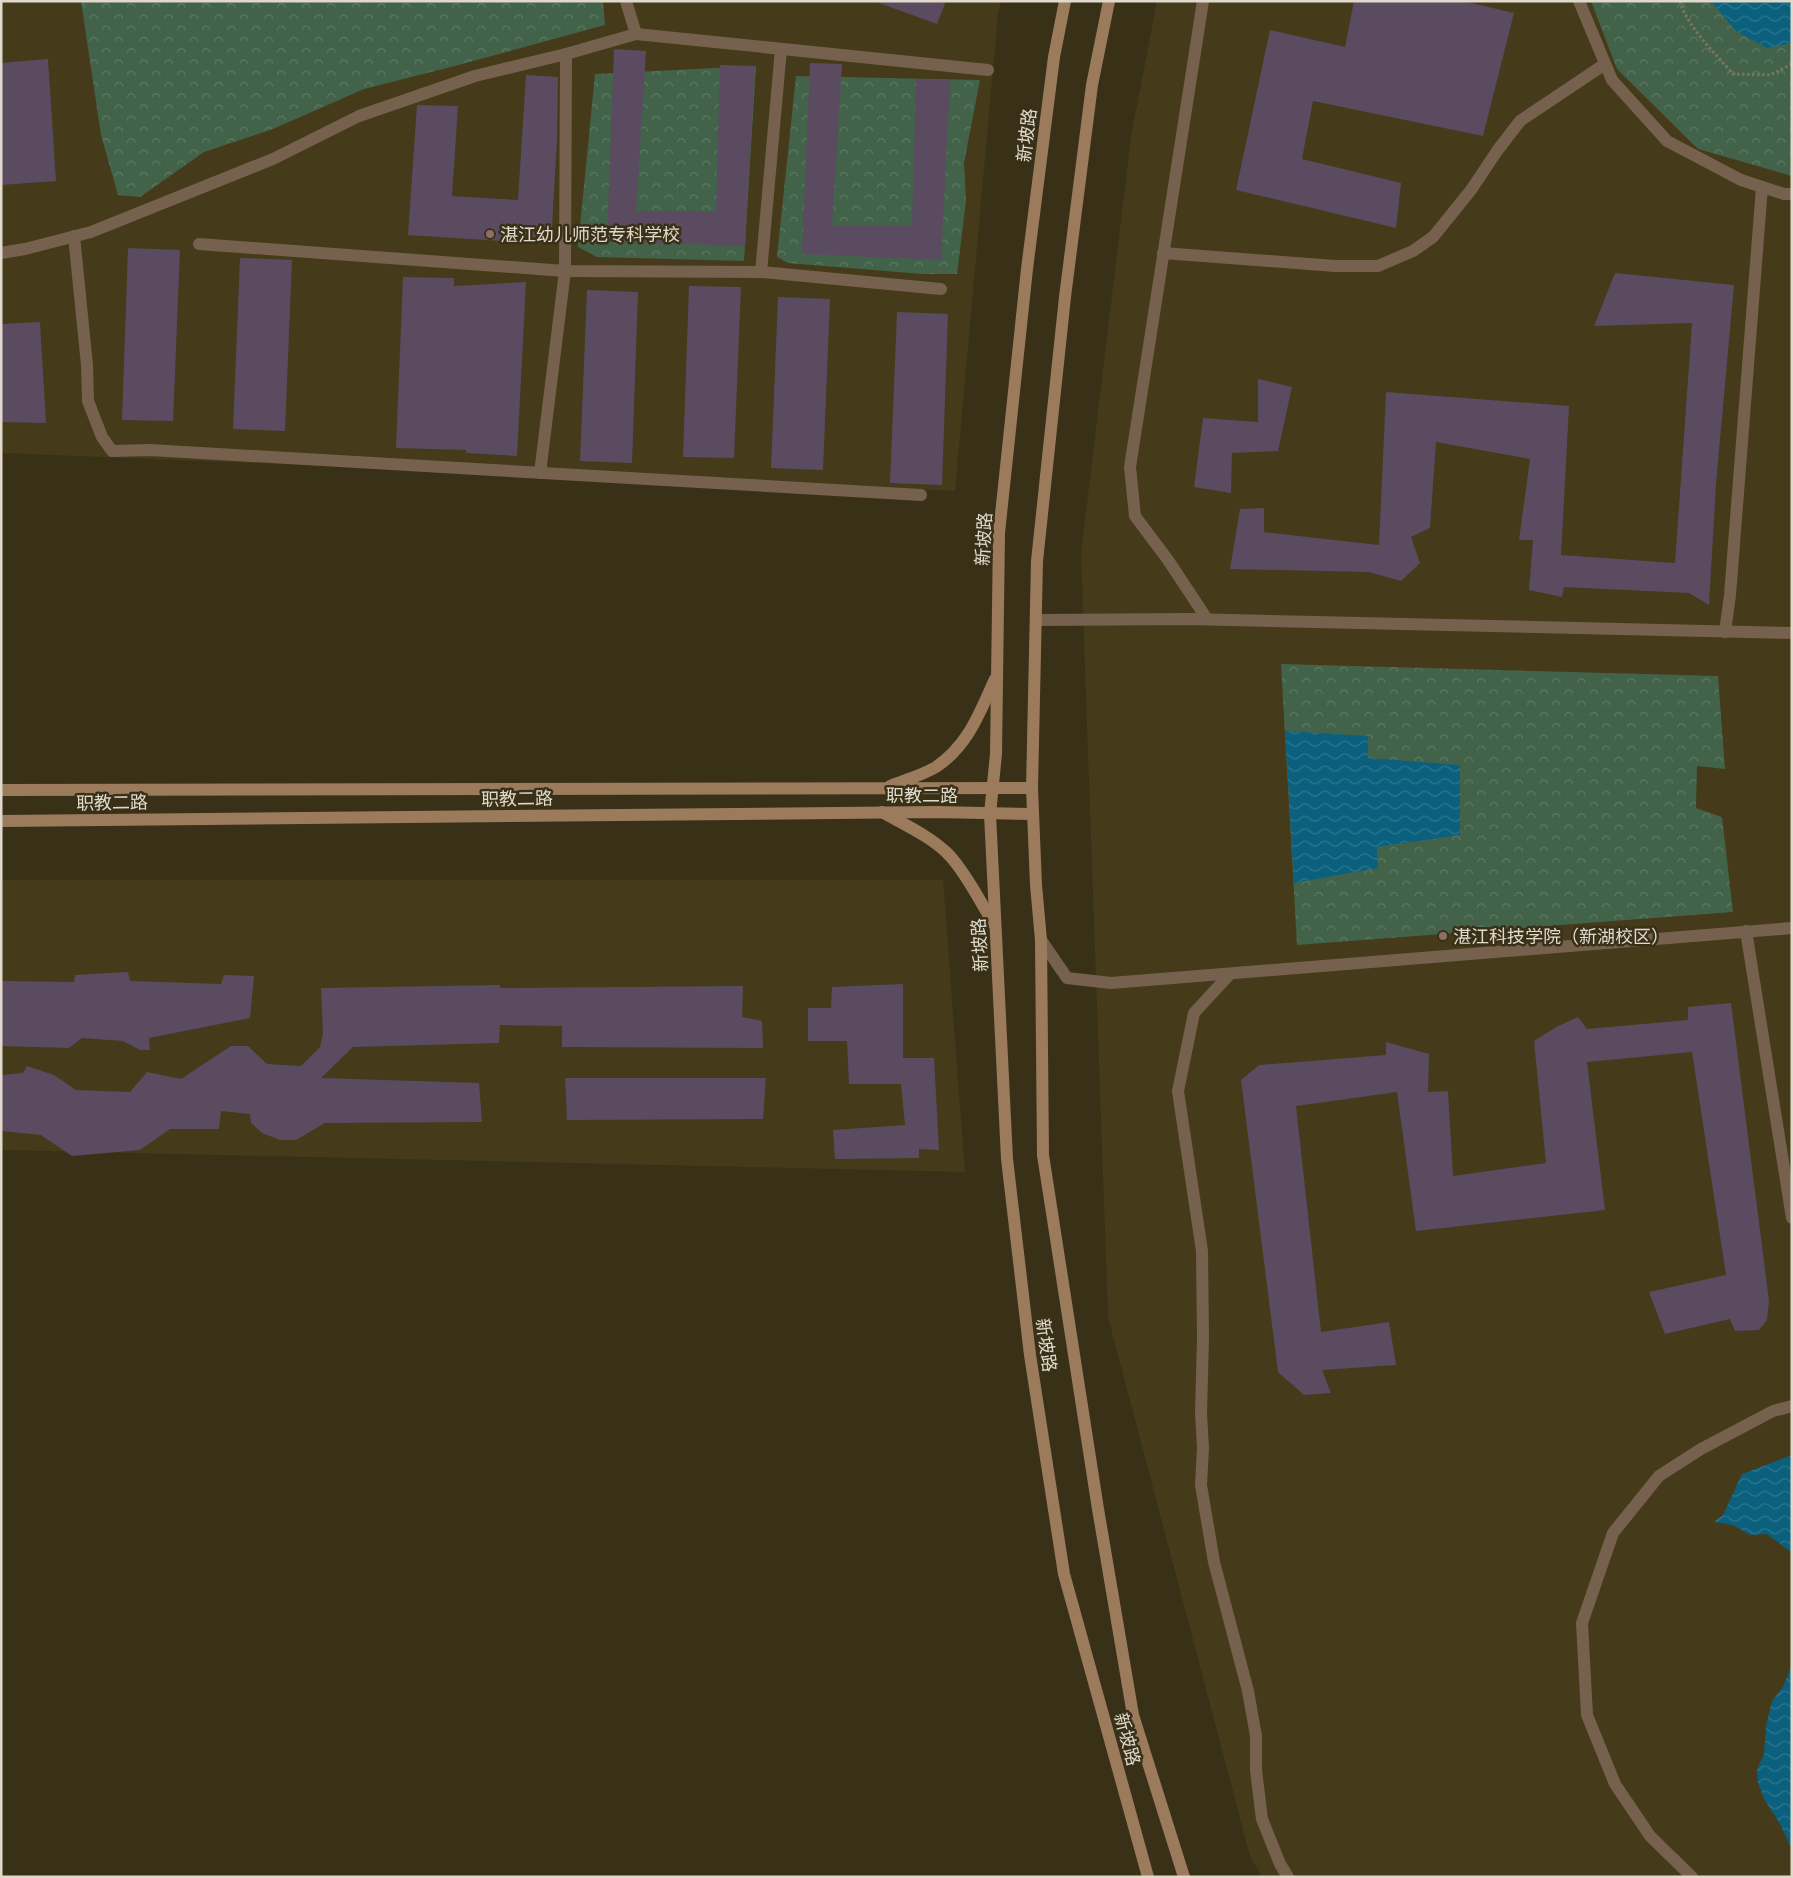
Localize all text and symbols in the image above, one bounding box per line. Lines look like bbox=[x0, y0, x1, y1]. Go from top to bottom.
street label: 新坡路 bbox=[1013, 107, 1039, 163]
place label: 湛江幼儿师范专科学校 bbox=[500, 224, 680, 244]
marker: 湛江幼儿师范专科学校 bbox=[484, 228, 496, 240]
street label: 新坡路 bbox=[972, 512, 994, 566]
street label: 职教二路 bbox=[886, 785, 958, 805]
street label: 职教二路 bbox=[481, 787, 553, 809]
street label: 职教二路 bbox=[76, 791, 148, 813]
street label: 新坡路 bbox=[968, 918, 990, 972]
place label: 湛江科技学院（新湖校区） bbox=[1453, 926, 1669, 946]
marker: 湛江科技学院（新湖校区） bbox=[1437, 930, 1449, 942]
street label: 新坡路 bbox=[1033, 1317, 1061, 1373]
street label: 新坡路 bbox=[1111, 1710, 1145, 1768]

